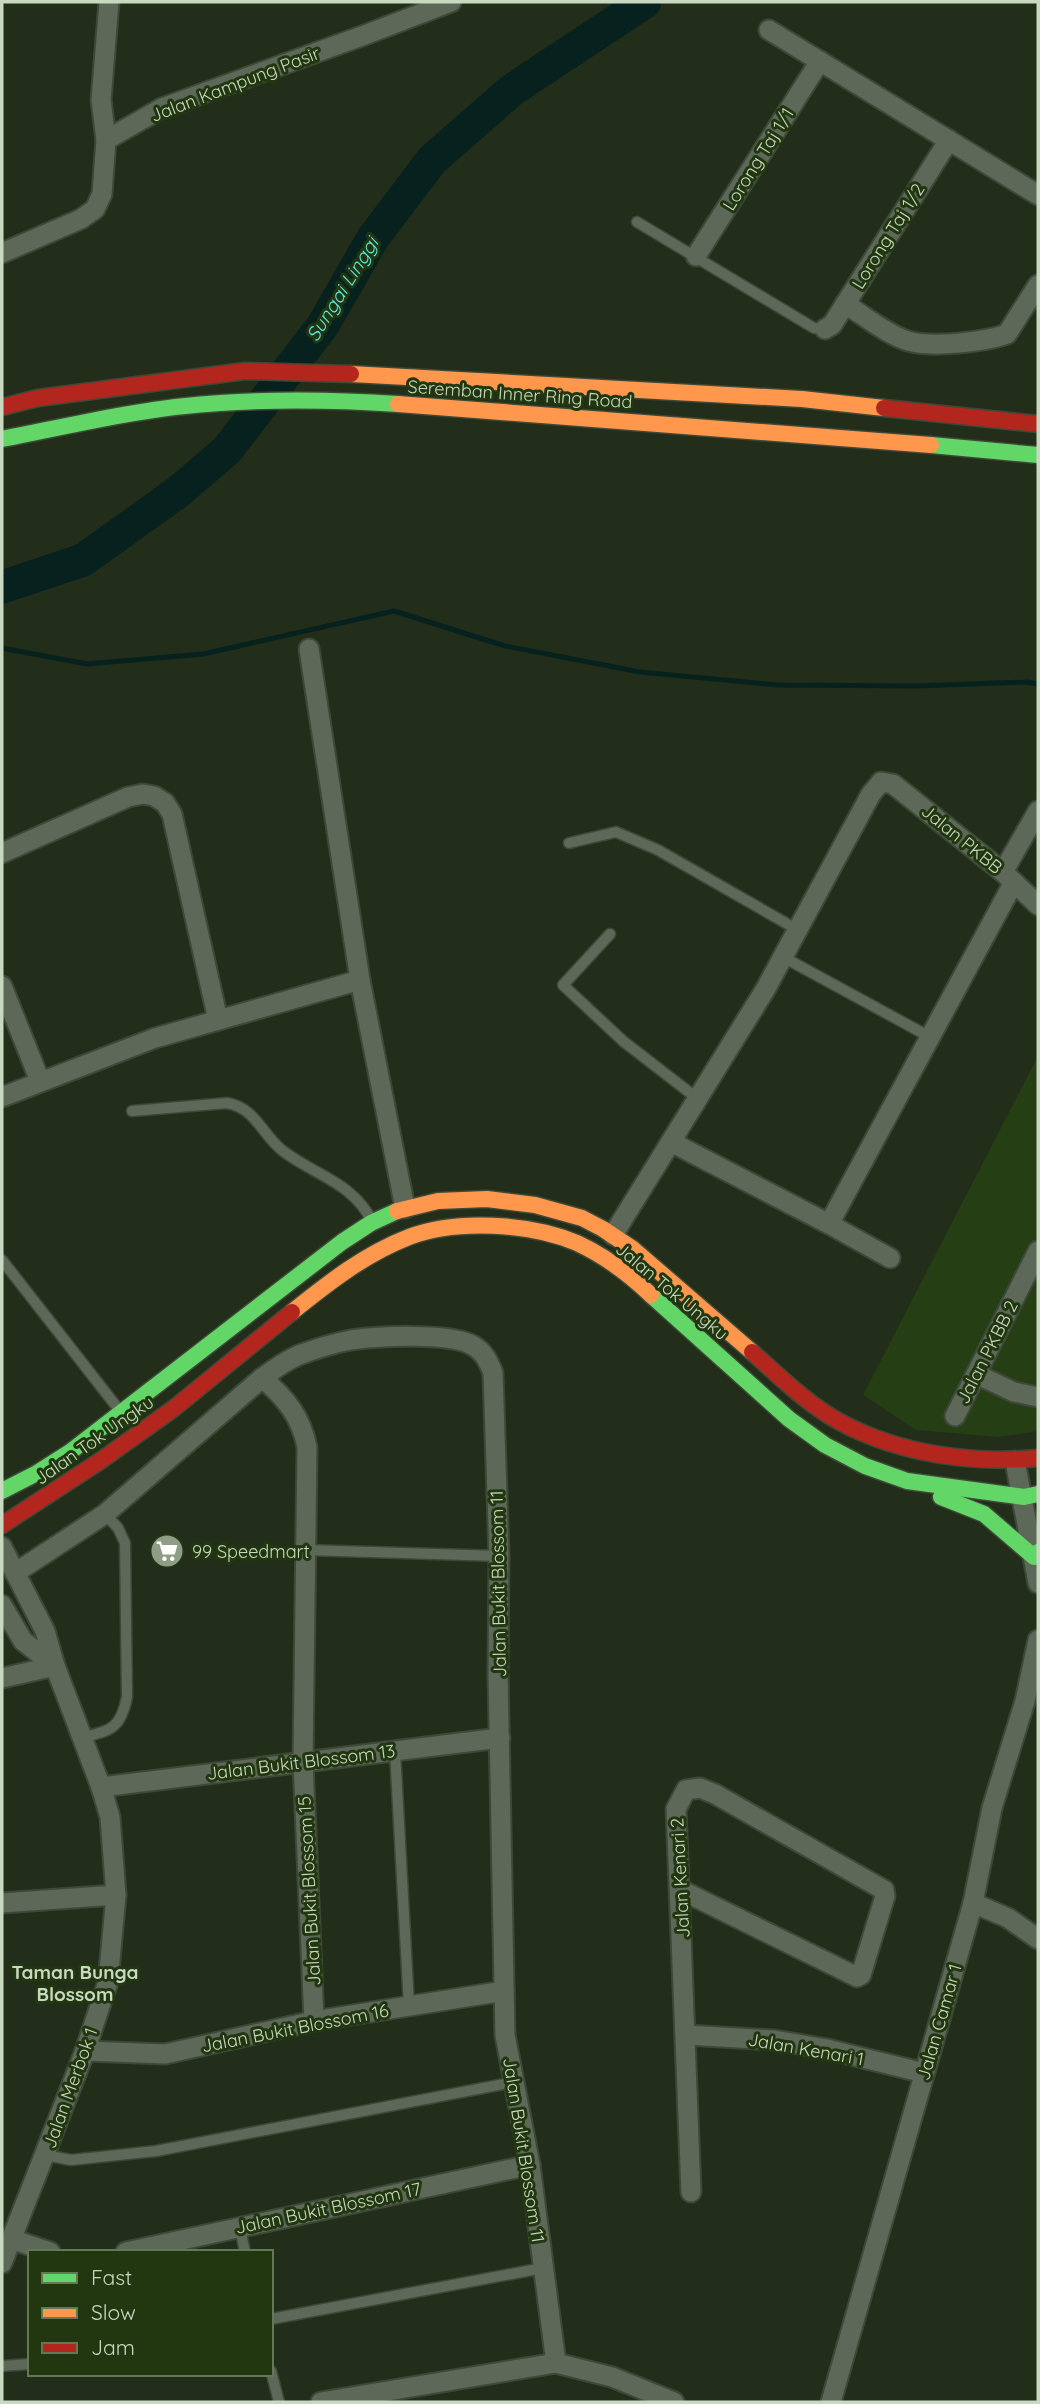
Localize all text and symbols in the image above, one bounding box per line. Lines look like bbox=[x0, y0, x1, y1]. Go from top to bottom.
street label: Jalan Kampung Pasir bbox=[147, 41, 323, 127]
street label: Lorong Taj 1/1 bbox=[717, 103, 799, 215]
street label: Lorong Taj 1/2 bbox=[846, 179, 930, 293]
water label: Sungai Linggi bbox=[301, 231, 384, 345]
street label: Seremban Inner Ring Road bbox=[407, 375, 633, 413]
street label: Jalan PKBB bbox=[917, 799, 1007, 879]
street label: Jalan Tok Ungku bbox=[611, 1237, 733, 1345]
street label: Jalan PKBB 2 bbox=[951, 1297, 1023, 1407]
street label: Jalan Tok Ungku bbox=[30, 1390, 158, 1490]
street label: Jalan Bukit Blossom 11 bbox=[485, 1490, 511, 1678]
supermarket icon: 99 Speedmart bbox=[148, 1532, 186, 1570]
place label: 99 Speedmart bbox=[192, 1540, 310, 1563]
street label: Jalan Bukit Blossom 13 bbox=[205, 1739, 397, 1785]
street label: Jalan Bukit Blossom 15 bbox=[293, 1795, 325, 1987]
street label: Jalan Kenari 2 bbox=[665, 1817, 695, 1939]
district label: Taman Bunga Blossom bbox=[12, 1960, 138, 2006]
street label: Jalan Camar 1 bbox=[911, 1961, 967, 2083]
street label: Jalan Bukit Blossom 16 bbox=[200, 1999, 391, 2057]
street label: Jalan Merbok 1 bbox=[38, 2025, 102, 2151]
street label: Jalan Kenari 1 bbox=[746, 2028, 866, 2070]
street label: Jalan Bukit Blossom 11 bbox=[498, 2056, 550, 2244]
street label: Jalan Bukit Blossom 17 bbox=[233, 2177, 423, 2239]
legend bbox=[28, 2250, 273, 2376]
text: Fast bbox=[91, 2264, 132, 2290]
text: Slow bbox=[91, 2299, 136, 2325]
text: Jam bbox=[91, 2334, 135, 2360]

